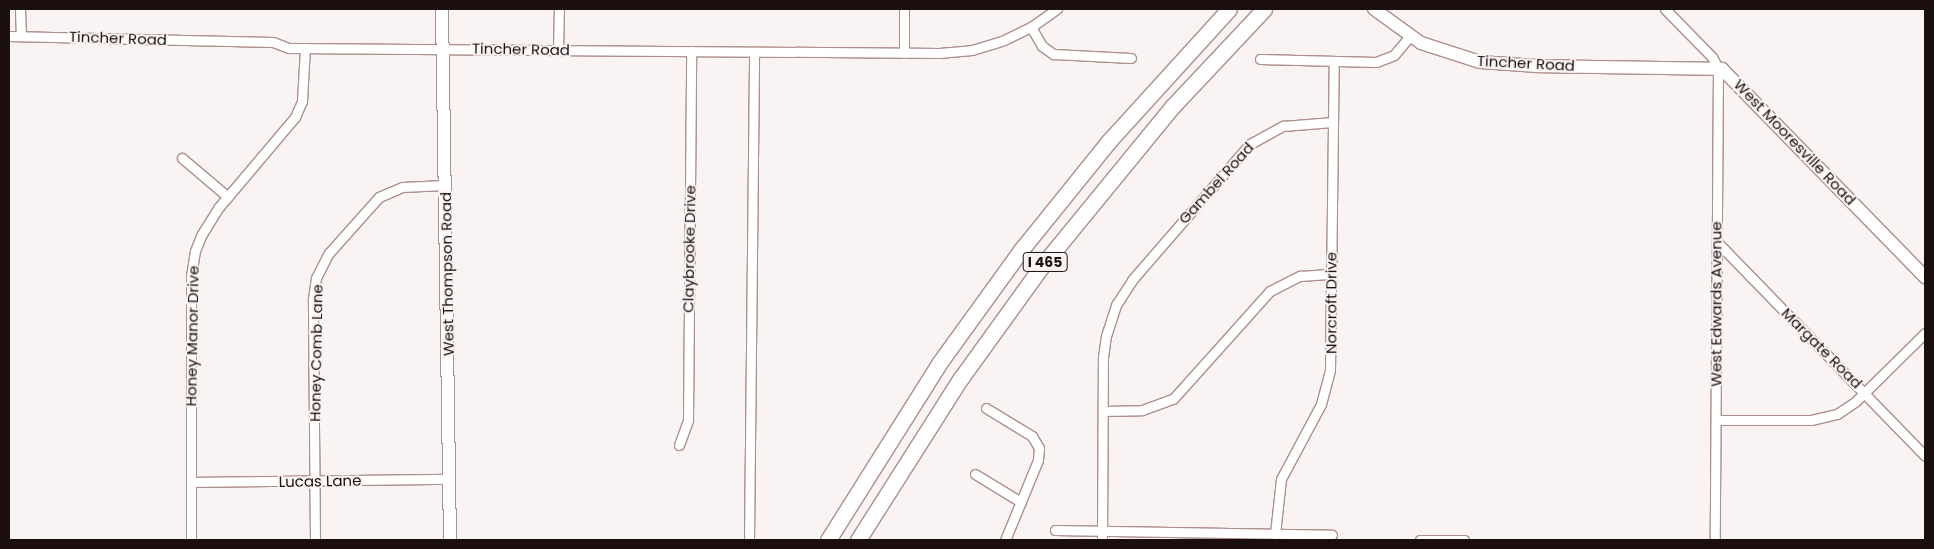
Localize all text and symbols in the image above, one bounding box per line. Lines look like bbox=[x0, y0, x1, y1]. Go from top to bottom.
street label: Tincher Road bbox=[69, 27, 167, 49]
street label: Tincher Road bbox=[472, 39, 570, 59]
street label: Tincher Road bbox=[1477, 51, 1575, 75]
street label: West Mooresville Road bbox=[1730, 75, 1860, 209]
street label: Gambel Road bbox=[1175, 139, 1257, 227]
street label: Claybrooke Drive bbox=[679, 185, 699, 313]
street label: West Thompson Road bbox=[437, 192, 457, 356]
street label: West Edwards Avenue bbox=[1707, 221, 1725, 387]
road number: I 465 bbox=[1022, 250, 1068, 274]
street label: Norcroft Drive bbox=[1322, 252, 1340, 354]
street label: Honey Manor Drive bbox=[182, 265, 202, 407]
street label: Honey Comb Lane bbox=[306, 284, 326, 422]
street label: Margate Road bbox=[1778, 304, 1866, 392]
street label: Lucas Lane bbox=[279, 471, 361, 491]

